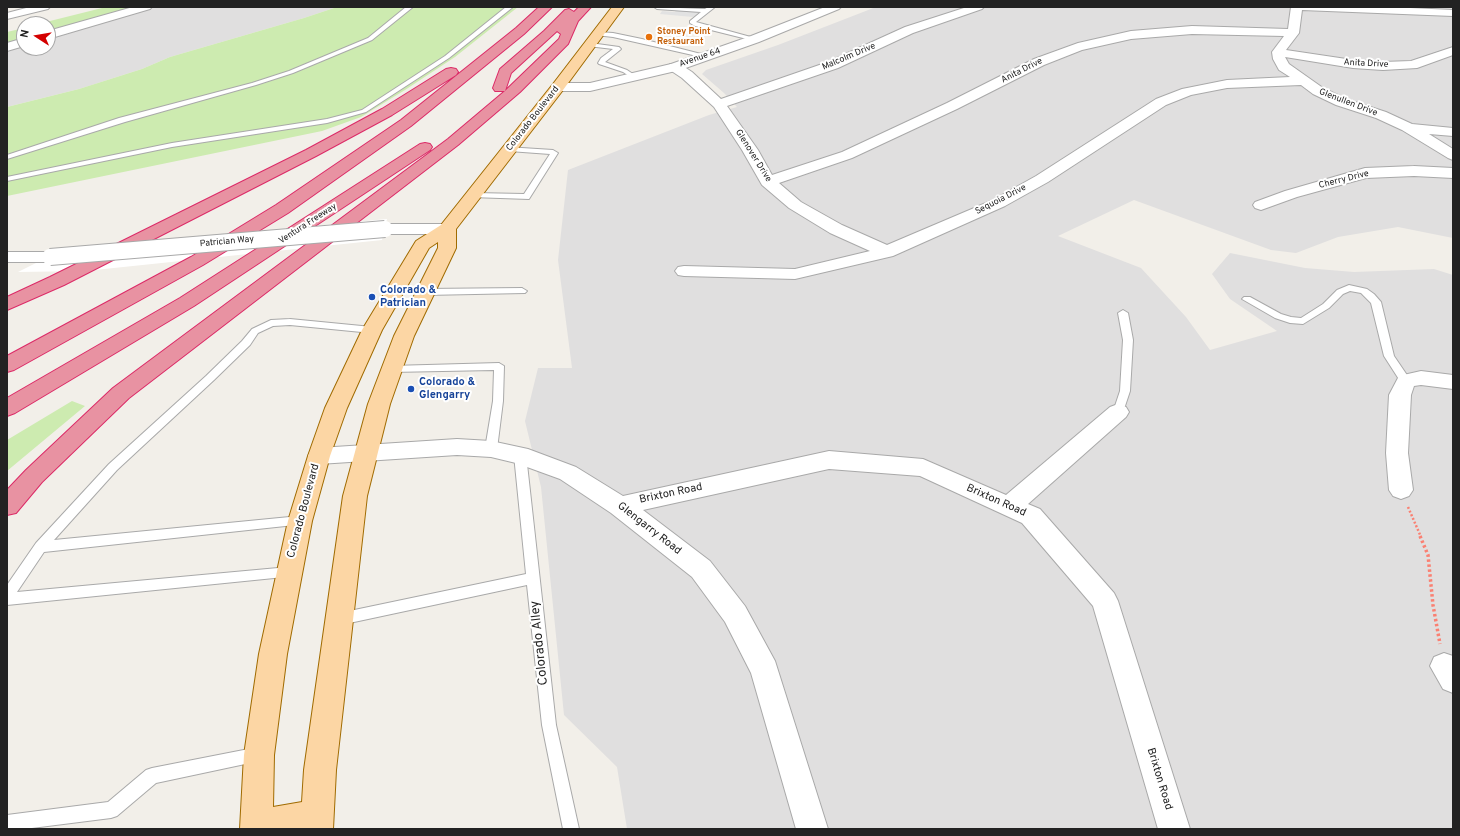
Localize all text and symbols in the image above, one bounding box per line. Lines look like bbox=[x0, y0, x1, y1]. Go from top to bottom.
north arrow bbox=[16, 16, 56, 56]
place label: Stoney Point Restaurant bbox=[657, 27, 711, 48]
text: N bbox=[18, 28, 33, 39]
marker: Stoney Point Restaurant bbox=[644, 32, 654, 42]
street label: Malcolm Drive bbox=[821, 41, 877, 73]
street label: Avenue 64 bbox=[678, 46, 722, 70]
street label: Anita Drive bbox=[1000, 56, 1044, 86]
street label: Anita Drive bbox=[1343, 57, 1389, 71]
street label: Colorado Boulevard bbox=[504, 84, 562, 154]
street label: Glenullen Drive bbox=[1317, 87, 1379, 119]
street label: Glenover Drive bbox=[732, 128, 774, 184]
street label: Cherry Drive bbox=[1318, 169, 1370, 191]
street label: Sequoia Drive bbox=[974, 183, 1028, 217]
street label: Ventura Freeway bbox=[277, 201, 339, 247]
street label: Patrician Way bbox=[199, 234, 255, 250]
place label: Colorado & Patrician bbox=[380, 284, 436, 310]
marker: Colorado & Patrician bbox=[367, 292, 377, 302]
place label: Colorado & Glengarry bbox=[419, 376, 475, 402]
marker: Colorado & Glengarry bbox=[406, 384, 416, 394]
street label: Colorado Boulevard bbox=[285, 462, 323, 560]
street label: Brixton Road bbox=[638, 481, 704, 507]
street label: Brixton Road bbox=[964, 482, 1028, 520]
street label: Glengarry Road bbox=[614, 500, 684, 558]
street label: Colorado Alley bbox=[528, 600, 552, 686]
street label: Brixton Road bbox=[1143, 746, 1175, 812]

